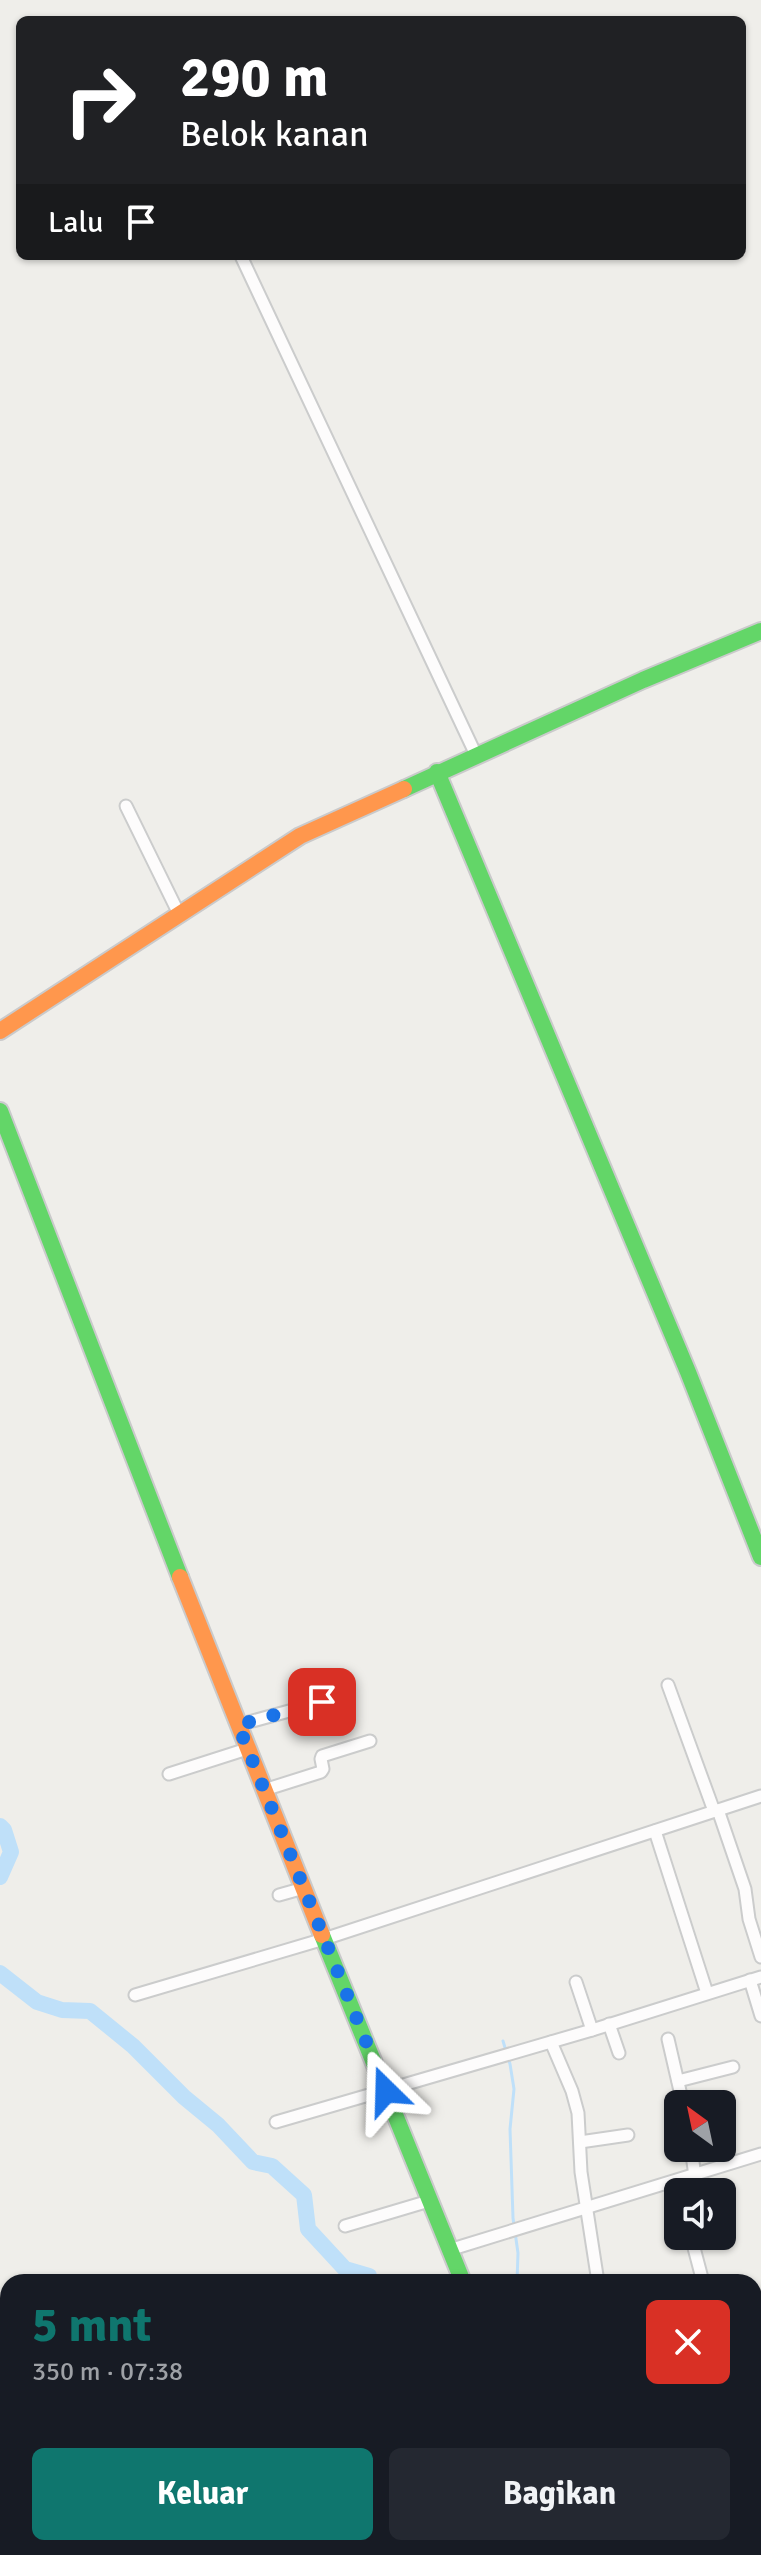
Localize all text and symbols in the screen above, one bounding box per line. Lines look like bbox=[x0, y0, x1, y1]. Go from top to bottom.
text: 290 m bbox=[180, 43, 328, 112]
icon: right bbox=[48, 48, 152, 152]
text: Belok kanan bbox=[180, 112, 369, 157]
icon: arrive bbox=[119, 200, 163, 244]
text: Lalu bbox=[48, 204, 103, 241]
pin bbox=[288, 1668, 356, 1736]
icon: arrive bbox=[300, 1680, 344, 1724]
position arrow bbox=[344, 2049, 428, 2133]
north arrow bbox=[664, 2090, 736, 2162]
map controls bbox=[664, 2090, 736, 2250]
button: sound bbox=[664, 2178, 736, 2250]
text: 5 mnt bbox=[32, 2296, 152, 2355]
button: close bbox=[646, 2300, 730, 2384]
text: 350 m · 07:38 bbox=[32, 2356, 183, 2388]
button: Keluar bbox=[32, 2448, 373, 2540]
button: Bagikan bbox=[389, 2448, 730, 2540]

